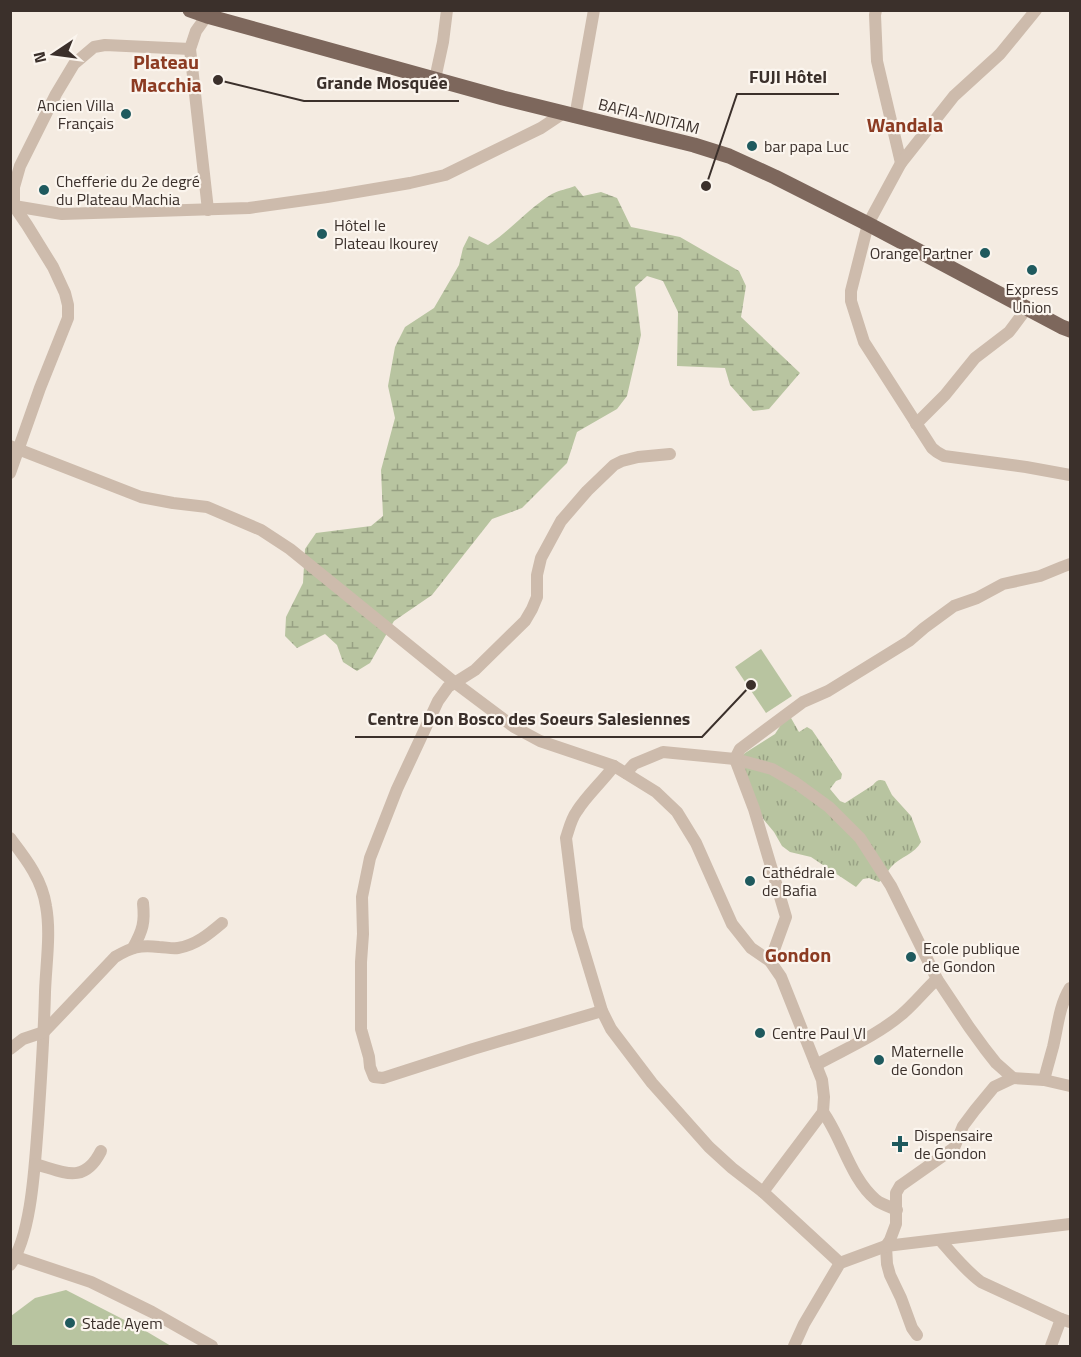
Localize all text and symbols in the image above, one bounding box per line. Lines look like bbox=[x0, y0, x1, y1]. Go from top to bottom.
north arrow bbox=[24, 24, 84, 84]
district label: Plateau Macchia bbox=[130, 46, 202, 100]
text: N bbox=[26, 49, 52, 65]
callout: FUJI Hôtel bbox=[737, 58, 839, 94]
text: FUJI Hôtel bbox=[749, 63, 827, 90]
callout: Grande Mosquée bbox=[304, 65, 459, 101]
text: Grande Mosquée bbox=[316, 69, 448, 96]
street label: BAFIA-NDITAM bbox=[596, 92, 702, 140]
place label: Ancien Villa Français bbox=[37, 93, 114, 135]
marker: Ancien Villa Français bbox=[119, 107, 133, 121]
district label: Wandala bbox=[867, 109, 943, 140]
place label: bar papa Luc bbox=[764, 134, 849, 158]
marker: bar papa Luc bbox=[745, 139, 759, 153]
place label: Chefferie du 2e degré du Plateau Machia bbox=[56, 169, 200, 211]
marker: Chefferie du 2e degré du Plateau Machia bbox=[37, 183, 51, 197]
place label: Hôtel le Plateau Ikourey bbox=[334, 213, 439, 255]
marker: Hôtel le Plateau Ikourey bbox=[315, 227, 329, 241]
place label: Orange Partner bbox=[870, 241, 973, 265]
marker: Orange Partner bbox=[978, 246, 992, 260]
marker: Express Union bbox=[1025, 263, 1039, 277]
place label: Express Union bbox=[1006, 277, 1058, 319]
callout: Centre Don Bosco des Soeurs Salesiennes bbox=[355, 701, 702, 737]
text: Centre Don Bosco des Soeurs Salesiennes bbox=[368, 705, 690, 732]
place label: Cathédrale de Bafia bbox=[762, 860, 835, 902]
marker: Cathédrale de Bafia bbox=[743, 874, 757, 888]
place label: Ecole publique de Gondon bbox=[923, 936, 1020, 978]
district label: Gondon bbox=[765, 939, 831, 970]
marker: Ecole publique de Gondon bbox=[904, 950, 918, 964]
place label: Centre Paul VI bbox=[772, 1021, 866, 1045]
marker: Centre Paul VI bbox=[753, 1026, 767, 1040]
place label: Maternelle de Gondon bbox=[891, 1039, 964, 1081]
marker: Maternelle de Gondon bbox=[872, 1053, 886, 1067]
place label: Dispensaire de Gondon bbox=[914, 1123, 993, 1165]
marker: Dispensaire de Gondon bbox=[891, 1135, 909, 1153]
place label: Stade Ayem bbox=[82, 1311, 163, 1335]
marker: Stade Ayem bbox=[63, 1316, 77, 1330]

